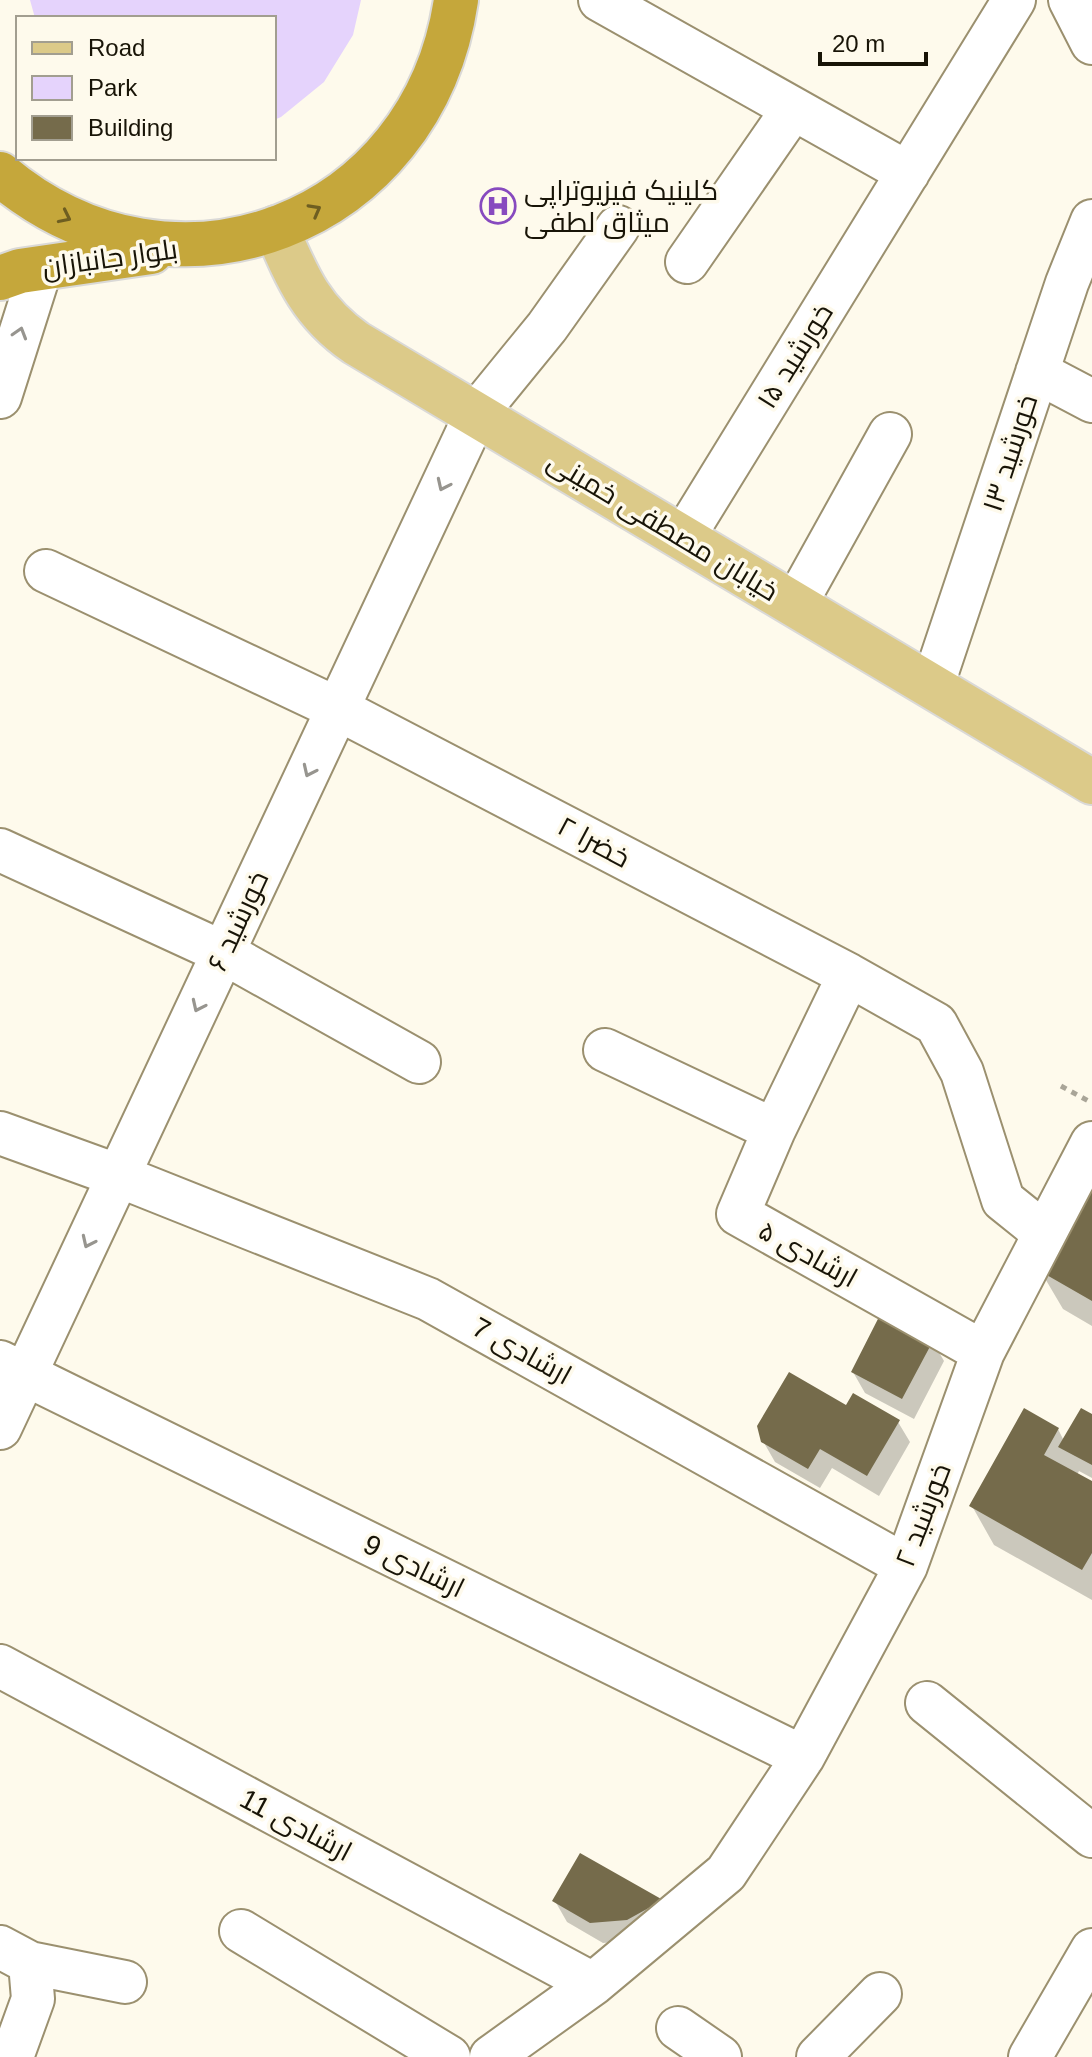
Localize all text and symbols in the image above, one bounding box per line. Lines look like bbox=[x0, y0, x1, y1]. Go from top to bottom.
legend bbox=[16, 16, 276, 160]
scale bar bbox=[820, 16, 926, 66]
text: 20 m bbox=[832, 30, 885, 57]
text: Road bbox=[88, 34, 145, 61]
text: Park bbox=[88, 74, 138, 101]
text: Building bbox=[88, 114, 173, 141]
place label: کلینیک فیزیوتراپی میثاق لطفی bbox=[524, 175, 718, 239]
hospital icon: کلینیک فیزیوتراپی میثاق لطفی bbox=[479, 187, 517, 225]
one-way arrow bbox=[307, 205, 321, 220]
one-way arrow bbox=[57, 207, 71, 223]
street label: بلوار جانبازان bbox=[40, 233, 180, 284]
street label: خورشید ۱۵ bbox=[751, 298, 839, 414]
one-way arrow bbox=[11, 326, 27, 340]
street label: خورشید ۱۳ bbox=[977, 391, 1043, 515]
street label: خیابان مصطفی خمینی bbox=[542, 445, 784, 608]
one-way arrow bbox=[437, 477, 453, 491]
one-way arrow bbox=[303, 763, 319, 777]
street label: خضرا ۲ bbox=[553, 810, 635, 874]
street label: خورشید ۶ bbox=[201, 866, 275, 976]
one-way arrow bbox=[192, 998, 208, 1013]
street label: ارشادی ۵ bbox=[753, 1214, 863, 1295]
one-way arrow bbox=[82, 1233, 98, 1248]
street label: ارشادی 7 bbox=[467, 1311, 577, 1392]
street label: خورشید ۲ bbox=[889, 1459, 957, 1571]
street label: ارشادی 9 bbox=[358, 1528, 469, 1605]
street label: ارشادی 11 bbox=[234, 1783, 357, 1868]

